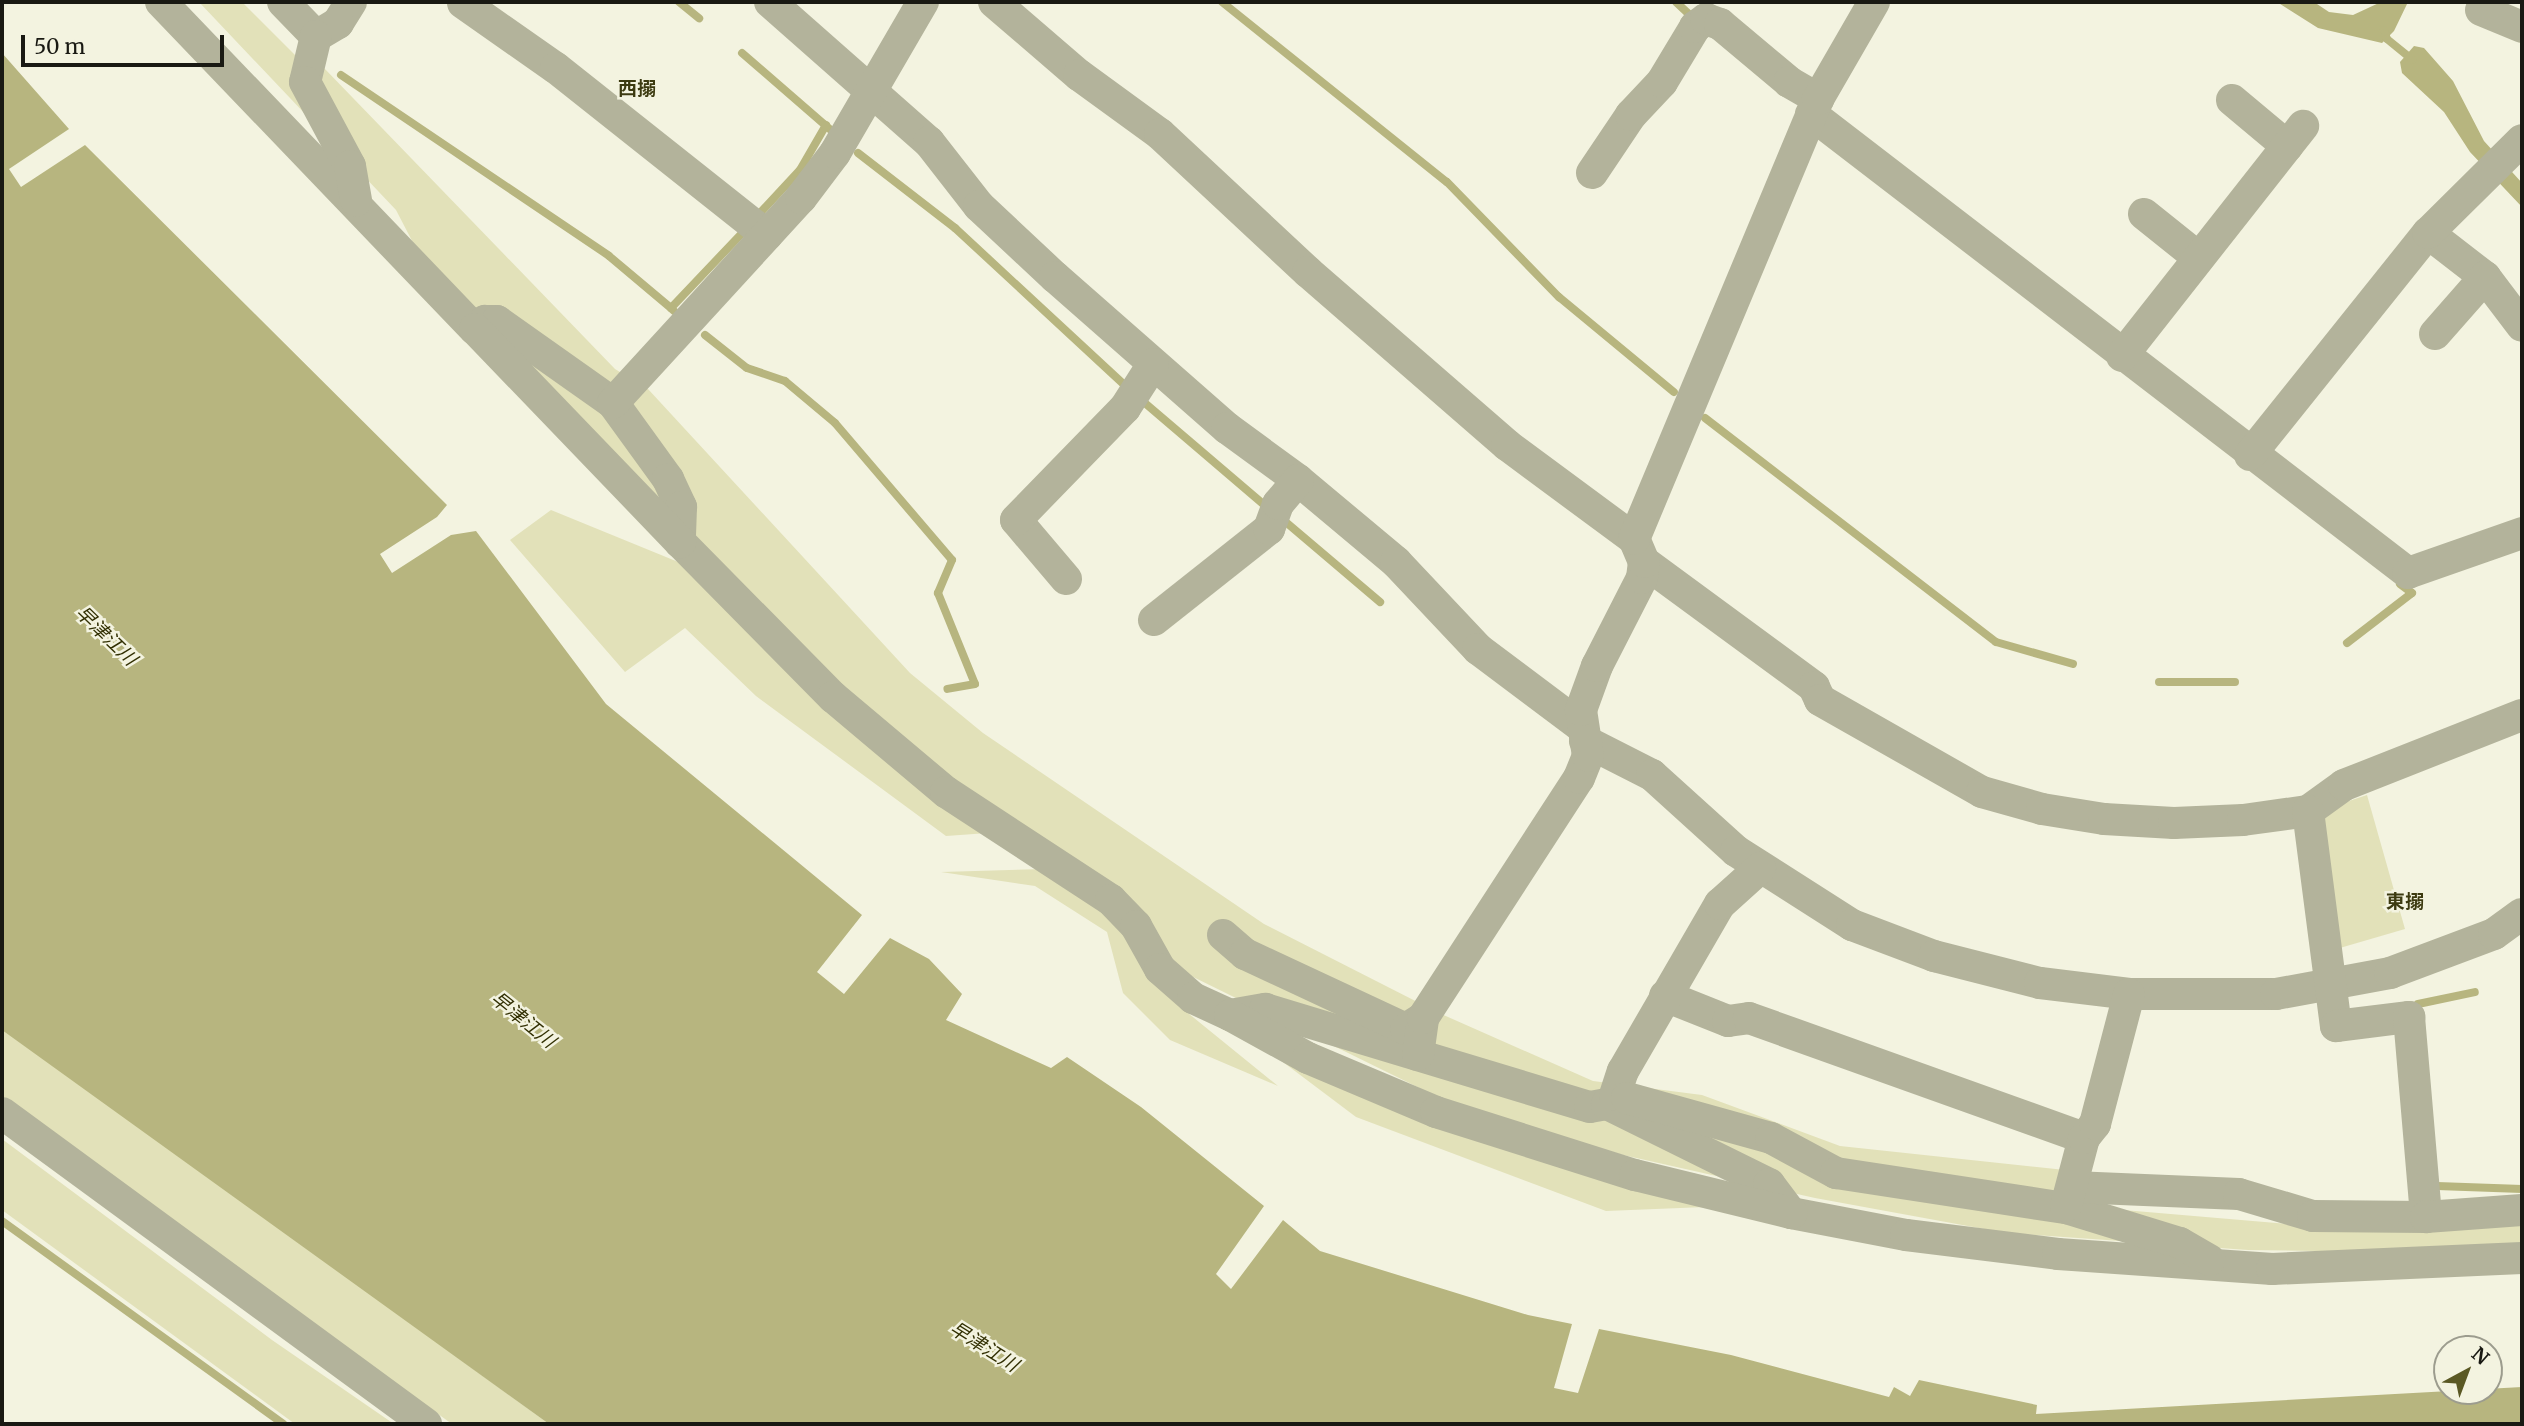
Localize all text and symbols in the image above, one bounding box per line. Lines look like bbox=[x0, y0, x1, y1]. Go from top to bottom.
scale bar bbox=[24, 21, 228, 65]
text: 50 m bbox=[34, 33, 85, 60]
district label: 西搦 bbox=[618, 78, 656, 100]
water label: 早津江川 bbox=[71, 601, 141, 671]
district label: 東搦 bbox=[2386, 891, 2424, 913]
water label: 早津江川 bbox=[486, 987, 560, 1053]
water label: 早津江川 bbox=[946, 1317, 1022, 1377]
north arrow bbox=[2433, 1335, 2503, 1405]
text: N bbox=[2467, 1342, 2494, 1370]

